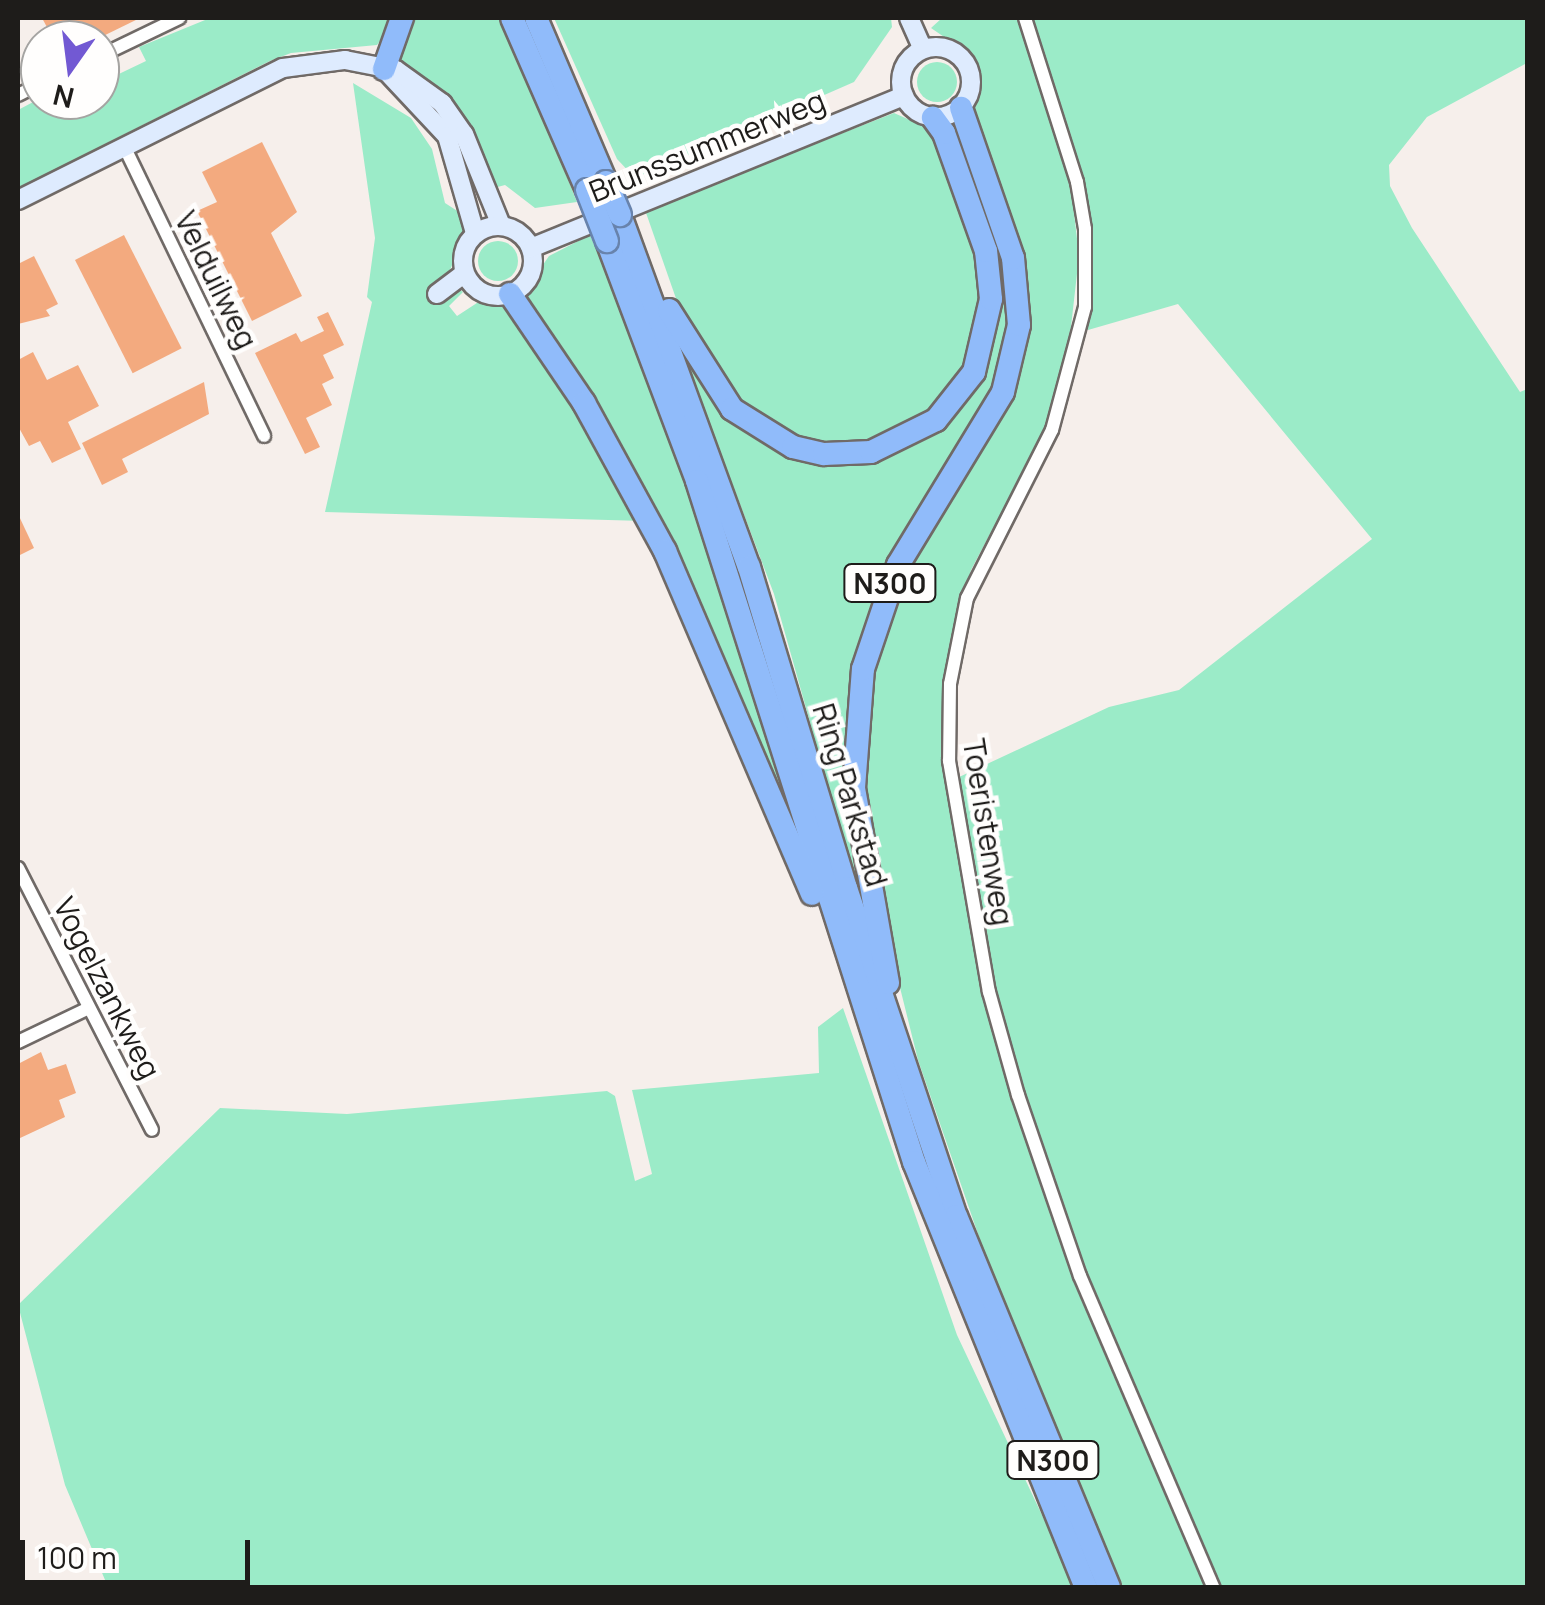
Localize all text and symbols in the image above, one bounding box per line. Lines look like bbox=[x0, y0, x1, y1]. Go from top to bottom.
north arrow bbox=[20, 20, 120, 120]
text: N bbox=[49, 76, 78, 118]
street label: Brunssummerweg bbox=[584, 82, 830, 210]
street label: Velduilweg bbox=[167, 206, 265, 354]
road number: N300 bbox=[842, 560, 938, 606]
street label: Ring Parkstad bbox=[805, 699, 895, 891]
street label: Toeristenweg bbox=[955, 736, 1021, 928]
street label: Vogelzankweg bbox=[46, 891, 168, 1085]
road number: N300 bbox=[1006, 1437, 1100, 1483]
scale bar bbox=[25, 1520, 255, 1582]
text: 100 m bbox=[37, 1537, 117, 1578]

